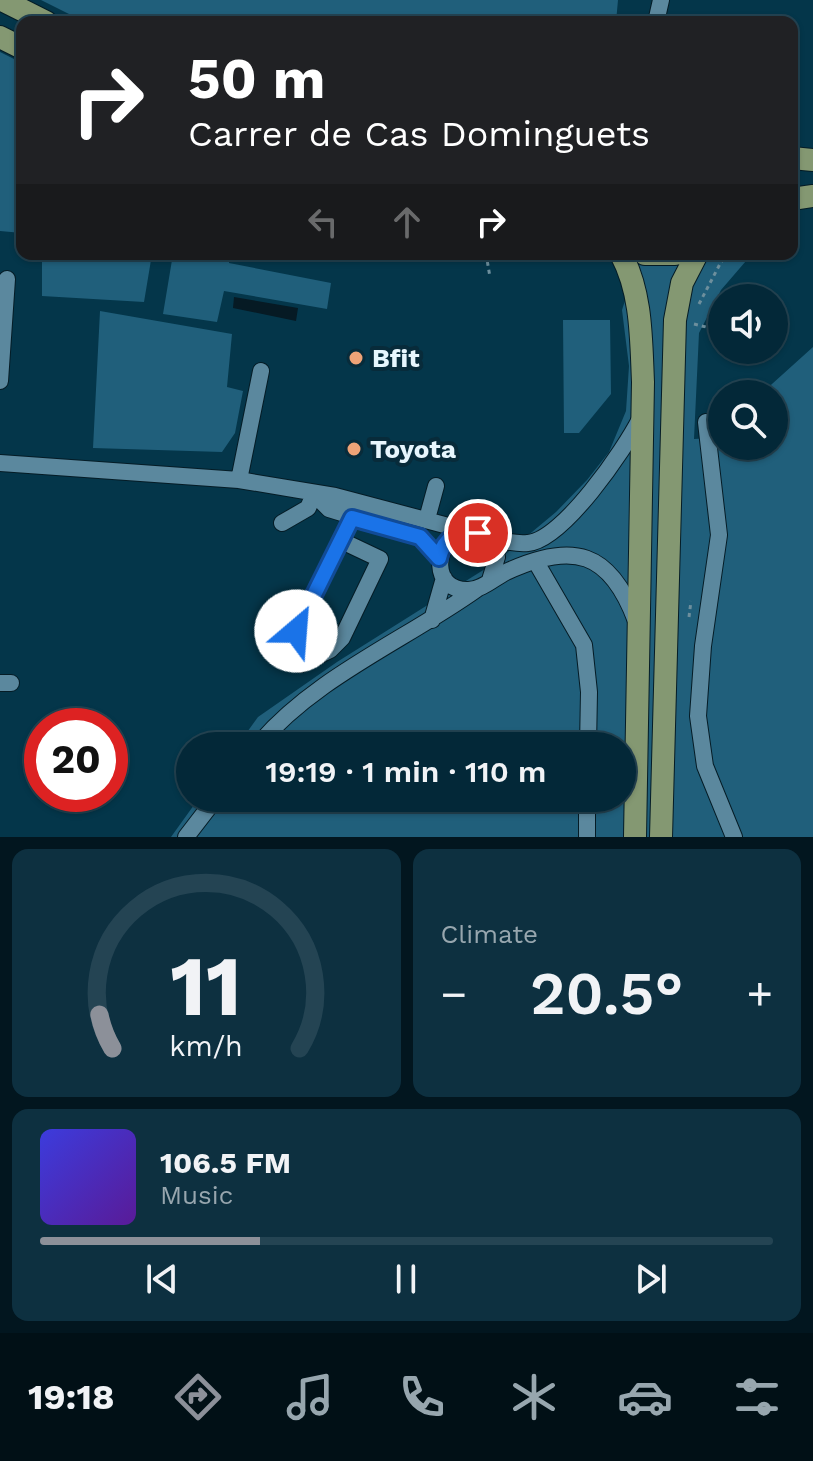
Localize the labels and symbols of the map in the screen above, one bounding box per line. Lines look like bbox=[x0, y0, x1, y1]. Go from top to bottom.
place label: Bfit bbox=[372, 343, 420, 373]
marker: Bfit bbox=[347, 349, 365, 367]
place label: Toyota bbox=[370, 434, 456, 464]
marker: Toyota bbox=[345, 440, 363, 458]
pin bbox=[444, 499, 512, 567]
position arrow bbox=[254, 589, 338, 673]
speed limit sign: 20 bbox=[24, 708, 128, 812]

